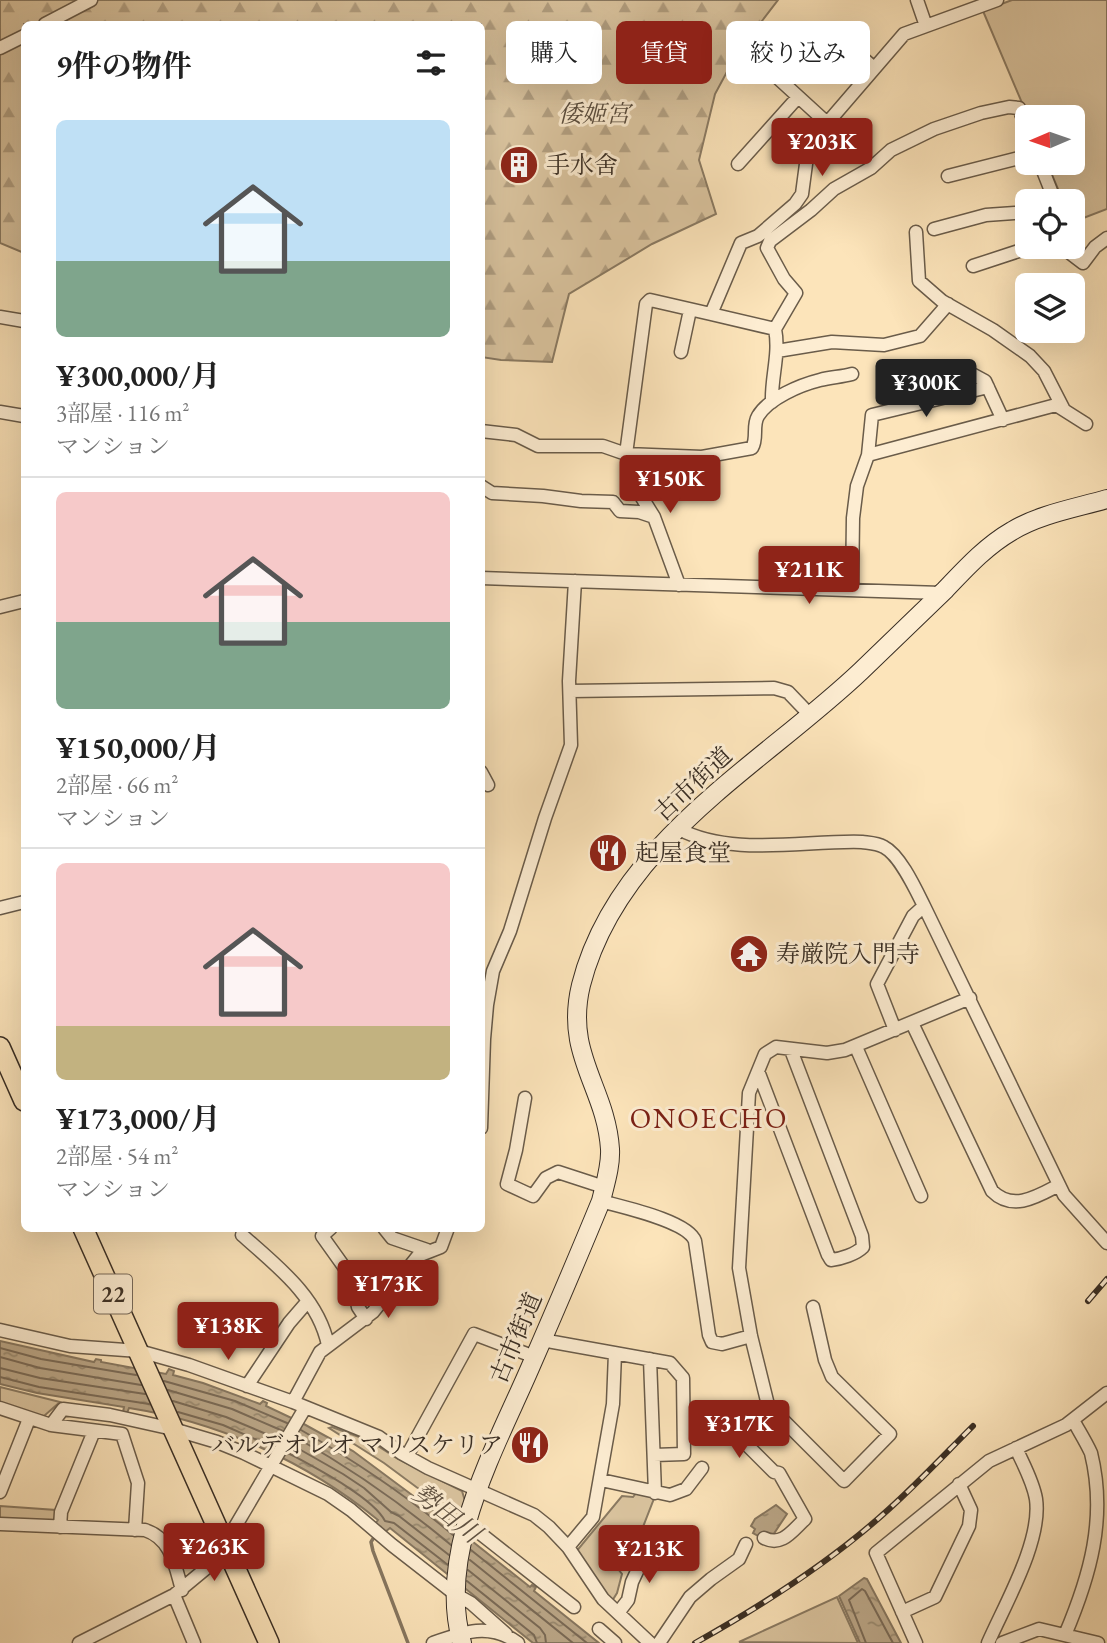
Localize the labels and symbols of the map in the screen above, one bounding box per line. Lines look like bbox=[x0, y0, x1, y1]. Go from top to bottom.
park label: 倭姬宮 bbox=[558, 98, 634, 129]
north arrow bbox=[1015, 105, 1085, 175]
pin: ¥203K bbox=[773, 118, 871, 178]
building icon: 手水舍 bbox=[498, 144, 540, 186]
place label: 手水舍 bbox=[546, 149, 618, 180]
pin: ¥300K bbox=[877, 360, 975, 419]
pin: ¥150K bbox=[621, 456, 719, 515]
pin: ¥211K bbox=[760, 546, 858, 606]
street label: 古市街道 bbox=[647, 740, 738, 828]
restaurant icon: 起屋食堂 bbox=[587, 832, 629, 874]
place label: 起屋食堂 bbox=[635, 837, 731, 868]
temple icon: 寿厳院入門寺 bbox=[728, 933, 770, 975]
place label: 寿厳院入門寺 bbox=[776, 938, 920, 969]
district label: ONOECHO bbox=[630, 1100, 788, 1136]
pin: ¥173K bbox=[339, 1260, 437, 1320]
road number: 22 bbox=[94, 1274, 132, 1314]
street label: 古市街道 bbox=[483, 1288, 549, 1388]
pin: ¥138K bbox=[179, 1302, 277, 1362]
pin: ¥317K bbox=[690, 1400, 788, 1460]
restaurant icon: バルデオレオ マリスケリア bbox=[509, 1424, 551, 1466]
place label: バルデオレオ マリスケリア bbox=[211, 1429, 503, 1460]
water label: 勢田川 bbox=[406, 1476, 491, 1552]
pin: ¥263K bbox=[165, 1524, 263, 1583]
pin: ¥213K bbox=[600, 1526, 698, 1585]

